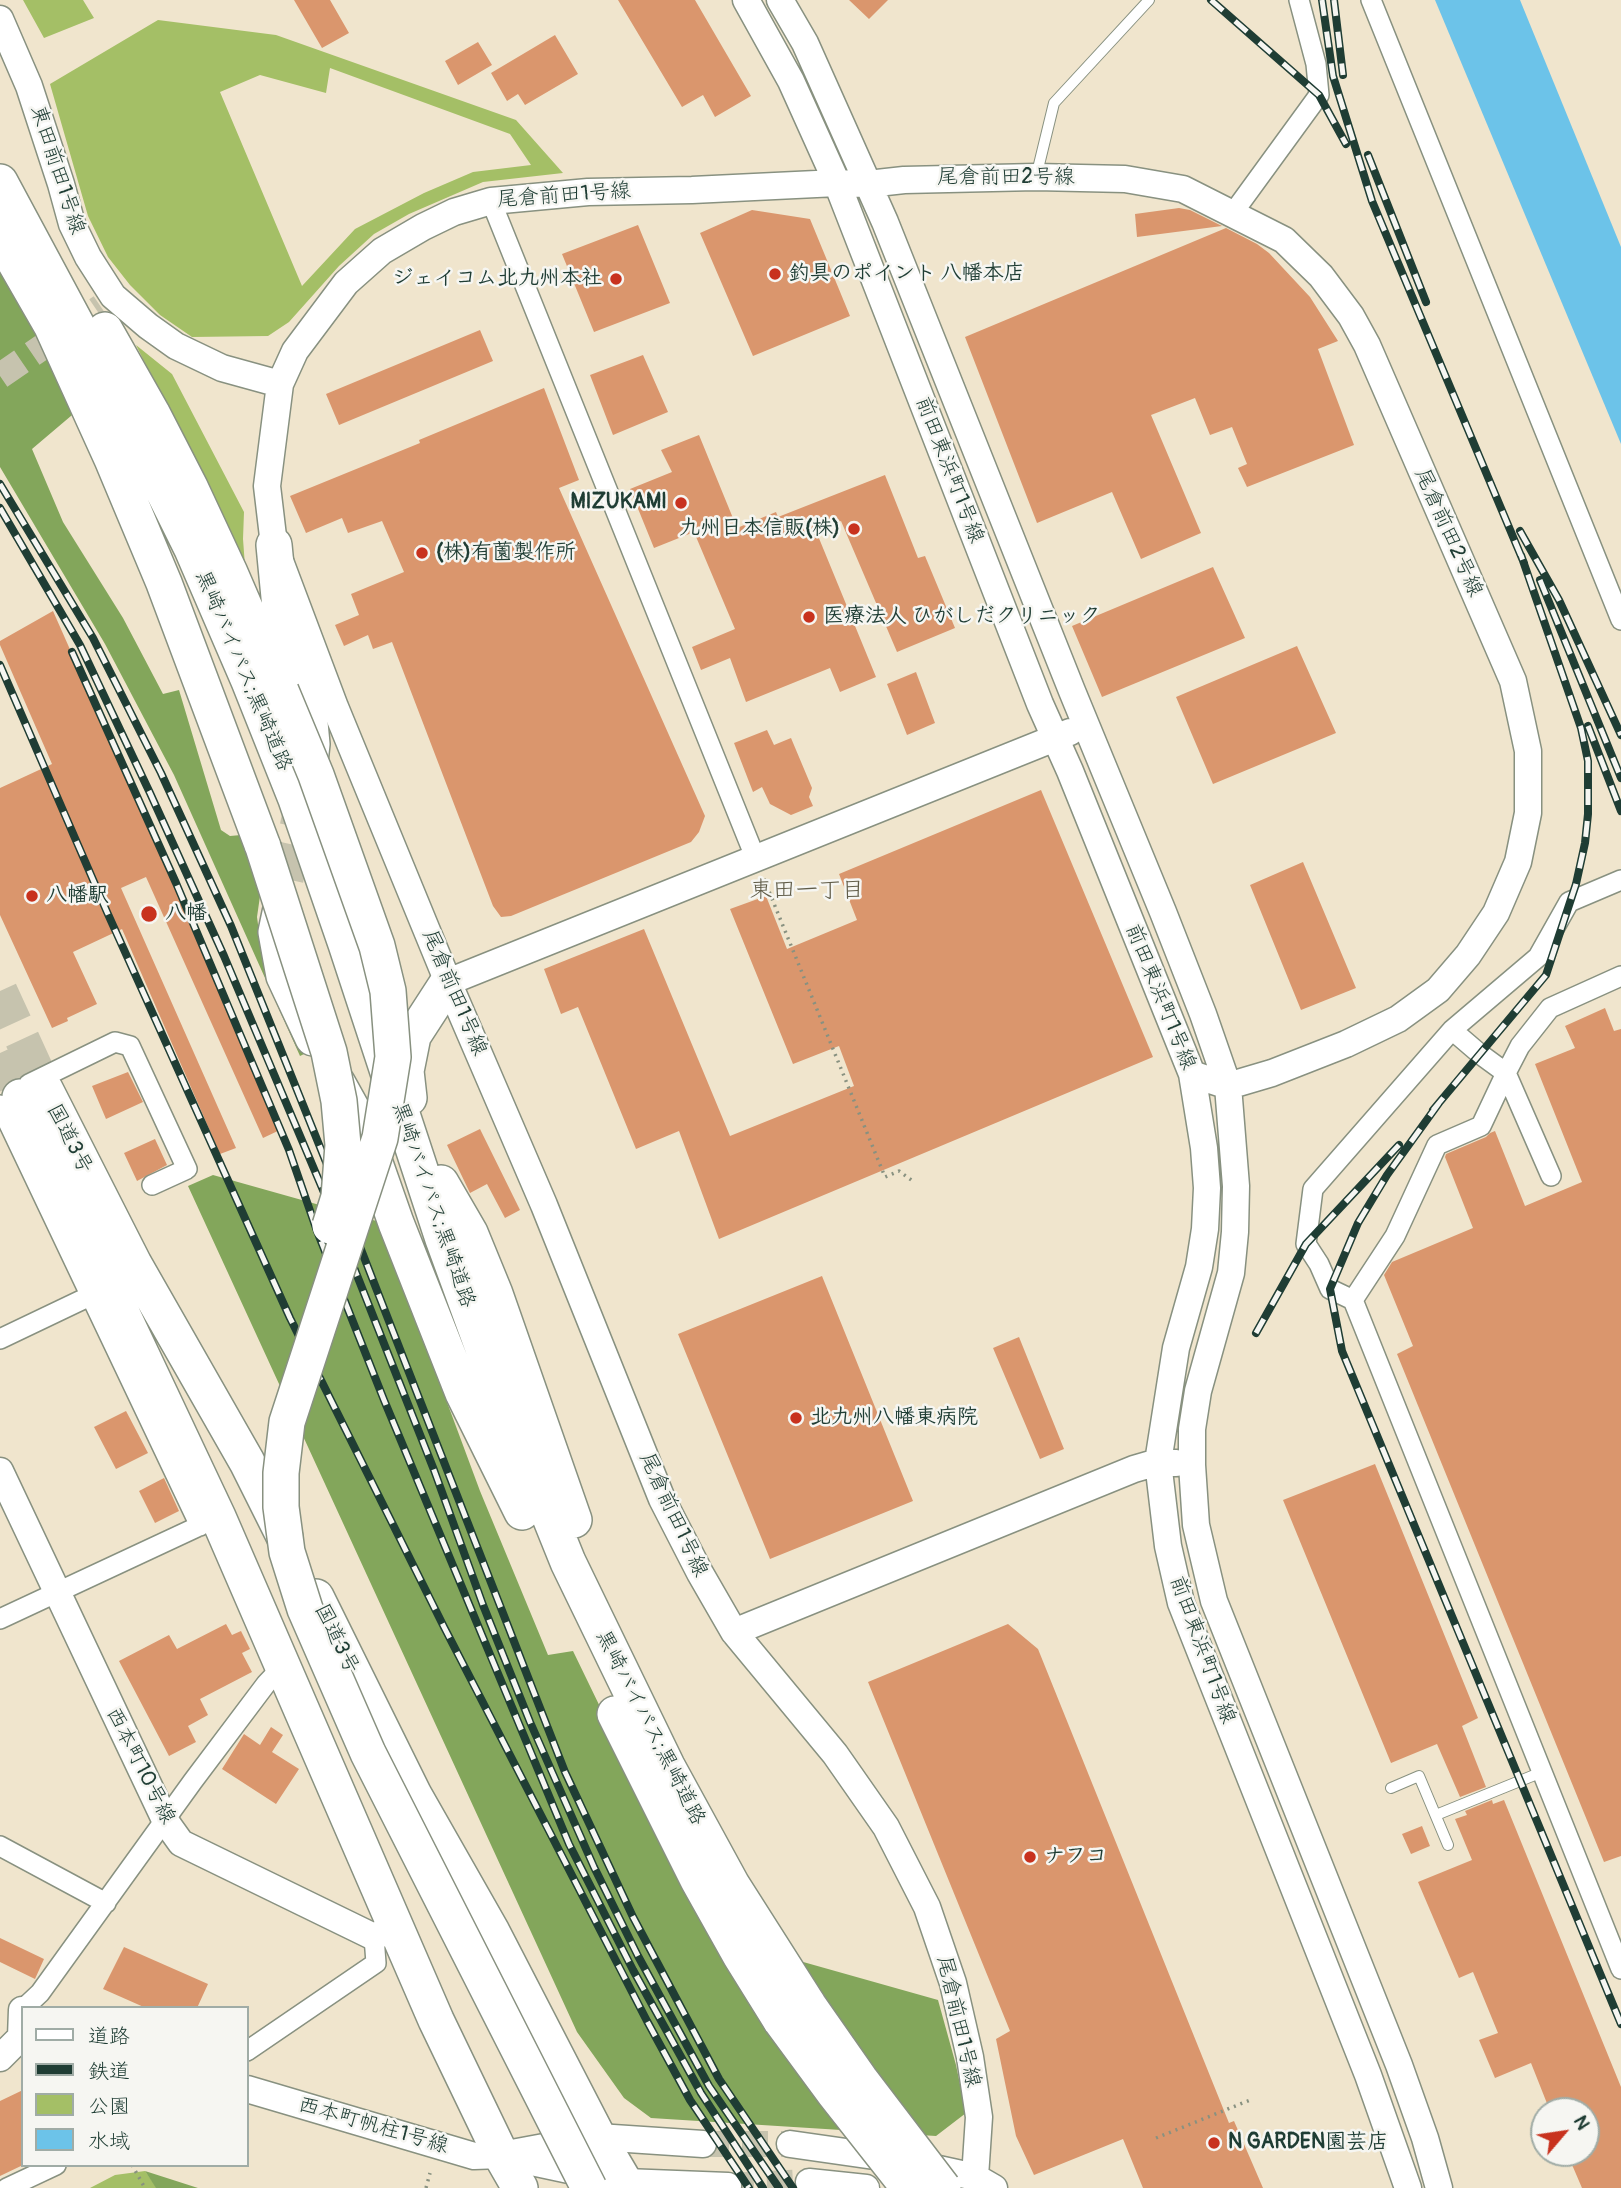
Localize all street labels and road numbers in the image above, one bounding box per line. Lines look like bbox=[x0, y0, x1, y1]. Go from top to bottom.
street label: 東田前田1号線 bbox=[24, 102, 90, 238]
street label: 尾倉前田2号線 bbox=[937, 165, 1075, 191]
street label: 尾倉前田1号線 bbox=[496, 179, 632, 213]
street label: 前田東浜町1号線 bbox=[909, 393, 989, 547]
street label: 尾倉前田2号線 bbox=[1408, 465, 1488, 601]
street label: 黒崎バイパス;黒崎道路 bbox=[189, 567, 297, 775]
street label: 前田東浜町1号線 bbox=[1119, 920, 1201, 1074]
street label: 尾倉前田1号線 bbox=[416, 926, 492, 1060]
street label: 黒崎バイパス;黒崎道路 bbox=[386, 1099, 480, 1311]
street label: 国道3号 bbox=[41, 1100, 97, 1178]
street label: 尾倉前田1号線 bbox=[633, 1449, 713, 1581]
street label: 前田東浜町1号線 bbox=[1164, 1573, 1240, 1727]
street label: 国道3号 bbox=[308, 1600, 364, 1678]
street label: 黒崎バイパス;黒崎道路 bbox=[590, 1626, 710, 1830]
street label: 西本町10号線 bbox=[100, 1703, 180, 1829]
street label: 尾倉前田1号線 bbox=[931, 1954, 985, 2090]
street label: 西本町帆柱1号線 bbox=[295, 2092, 451, 2160]

